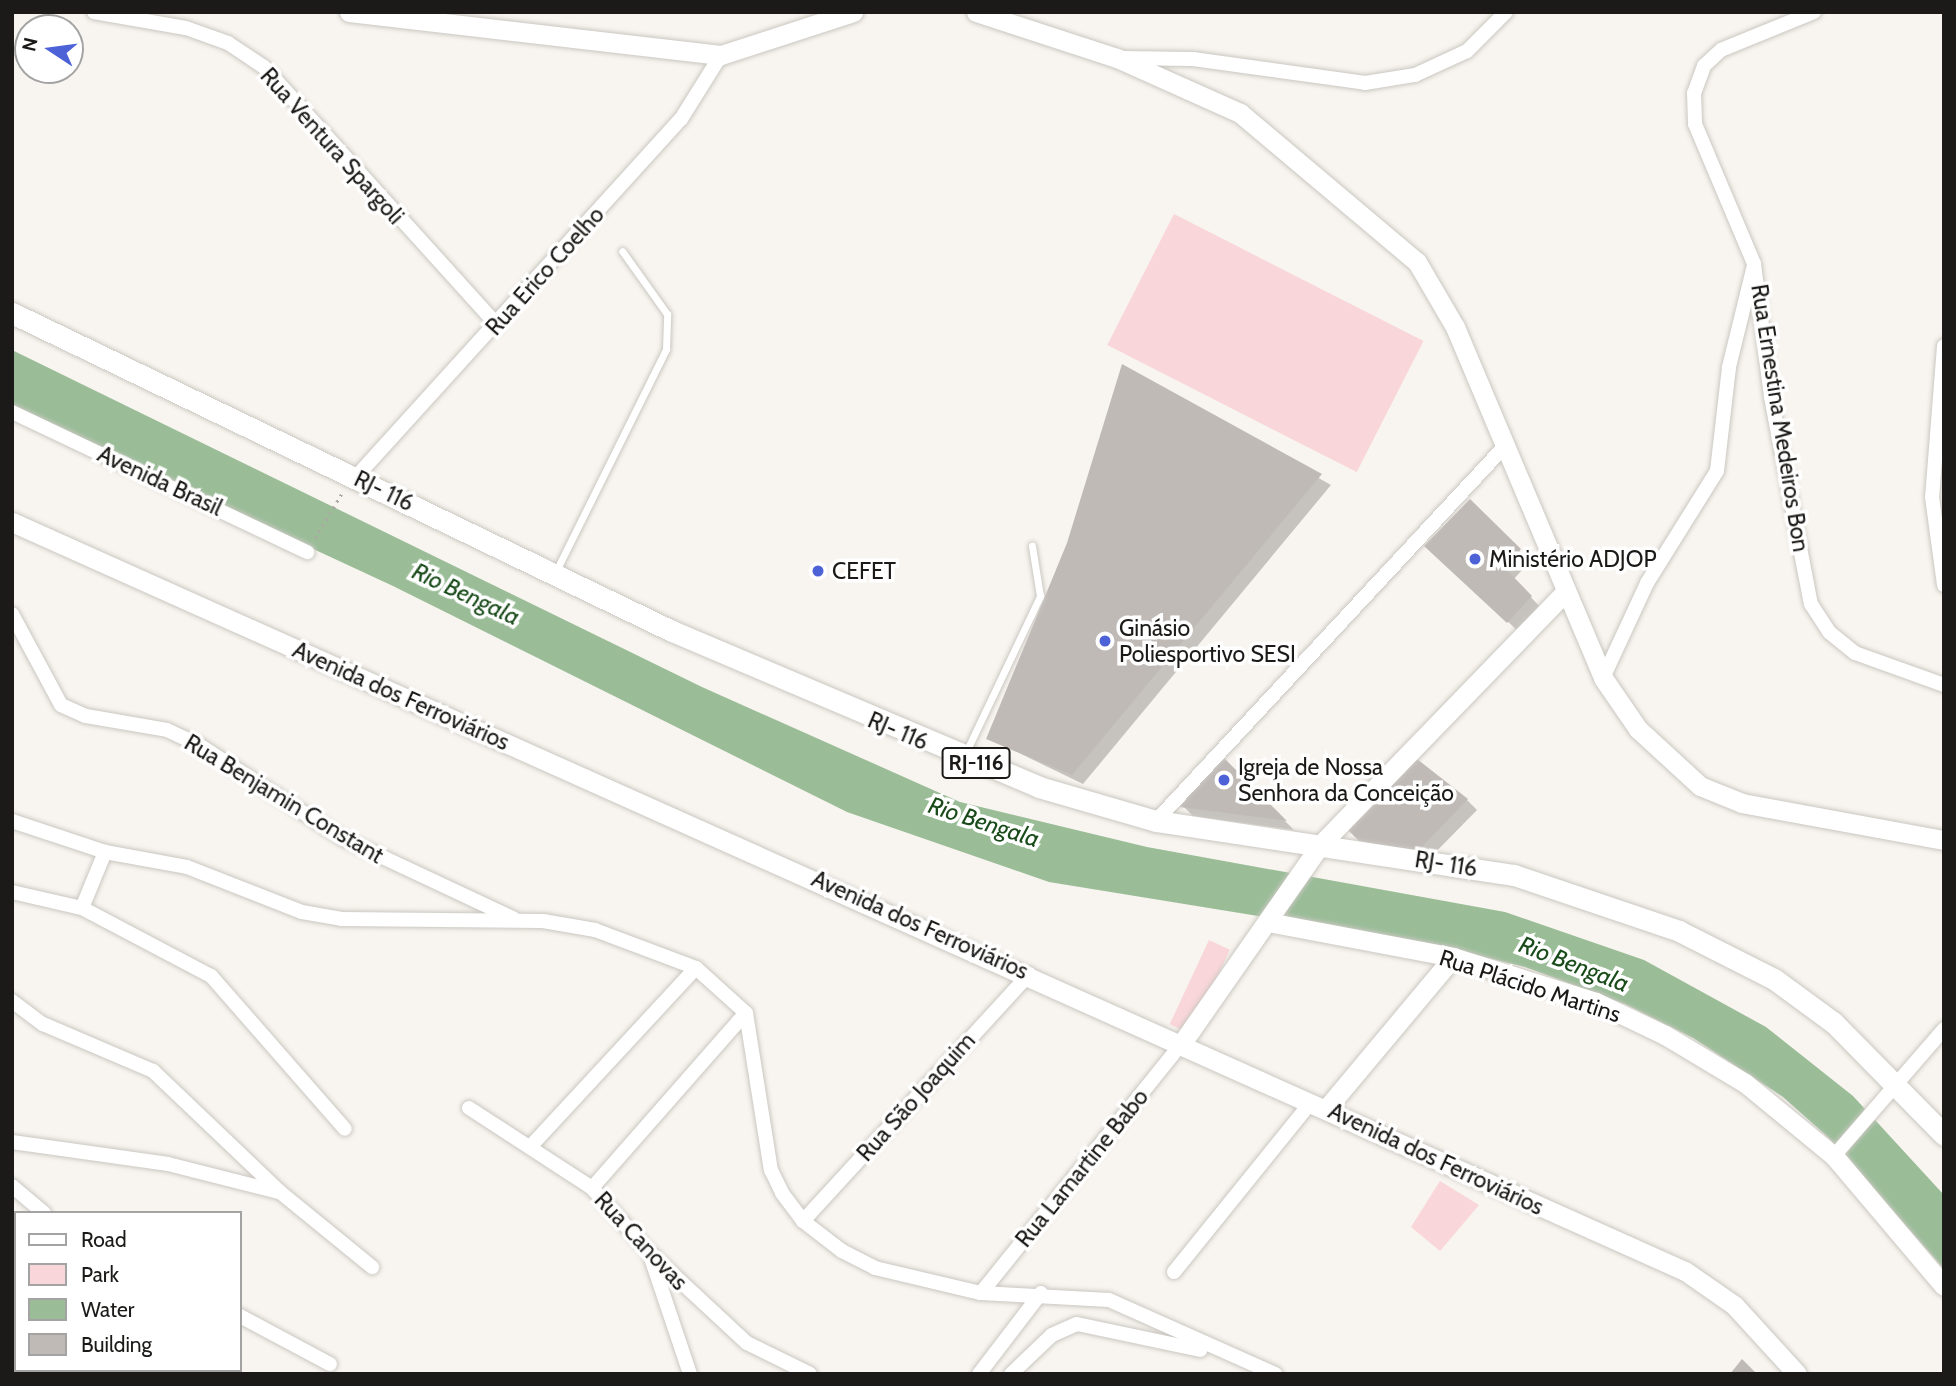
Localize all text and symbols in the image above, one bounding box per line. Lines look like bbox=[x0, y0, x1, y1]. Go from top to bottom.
north arrow bbox=[14, 14, 84, 84]
text: N bbox=[17, 35, 43, 54]
street label: Rua Ventura Spargoli bbox=[255, 62, 409, 230]
street label: Rua Erico Coelho bbox=[480, 201, 610, 341]
street label: Rua Ernestina Medeiros Bon bbox=[1745, 282, 1815, 554]
street label: Avenida Brasil bbox=[93, 440, 227, 522]
street label: RJ- 116 bbox=[350, 465, 418, 517]
place label: Ministério ADJOP bbox=[1489, 545, 1657, 573]
marker: Ministério ADJOP bbox=[1467, 551, 1483, 567]
water label: Rio Bengala bbox=[408, 557, 524, 631]
place label: CEFET bbox=[832, 557, 896, 585]
marker: CEFET bbox=[810, 563, 826, 579]
place label: Ginásio Poliesportivo SESI bbox=[1119, 614, 1296, 668]
marker: Ginásio Poliesportivo SESI bbox=[1097, 633, 1113, 649]
street label: Avenida dos Ferroviários bbox=[288, 636, 514, 756]
street label: RJ- 116 bbox=[864, 706, 932, 756]
street label: Rua Benjamin Constant bbox=[179, 729, 389, 869]
road number: RJ-116 bbox=[941, 746, 1011, 780]
place label: Igreja de Nossa Senhora da Conceição bbox=[1238, 753, 1454, 807]
marker: Igreja de Nossa Senhora da Conceição bbox=[1216, 772, 1232, 788]
water label: Rio Bengala bbox=[925, 791, 1043, 853]
street label: RJ- 116 bbox=[1413, 845, 1479, 883]
street label: Avenida dos Ferroviários bbox=[807, 865, 1033, 985]
water label: Rio Bengala bbox=[1515, 930, 1633, 998]
street label: Rua Plácido Martins bbox=[1436, 944, 1624, 1028]
street label: Rua São Joaquim bbox=[851, 1027, 981, 1167]
street label: Rua Lamartine Babo bbox=[1010, 1083, 1154, 1253]
street label: Avenida dos Ferroviários bbox=[1324, 1097, 1548, 1221]
street label: Rua Canovas bbox=[589, 1186, 693, 1296]
legend bbox=[14, 1211, 242, 1372]
text: Road bbox=[81, 1227, 127, 1252]
text: Park bbox=[81, 1262, 119, 1287]
text: Water bbox=[81, 1297, 134, 1322]
text: Building bbox=[81, 1332, 152, 1357]

